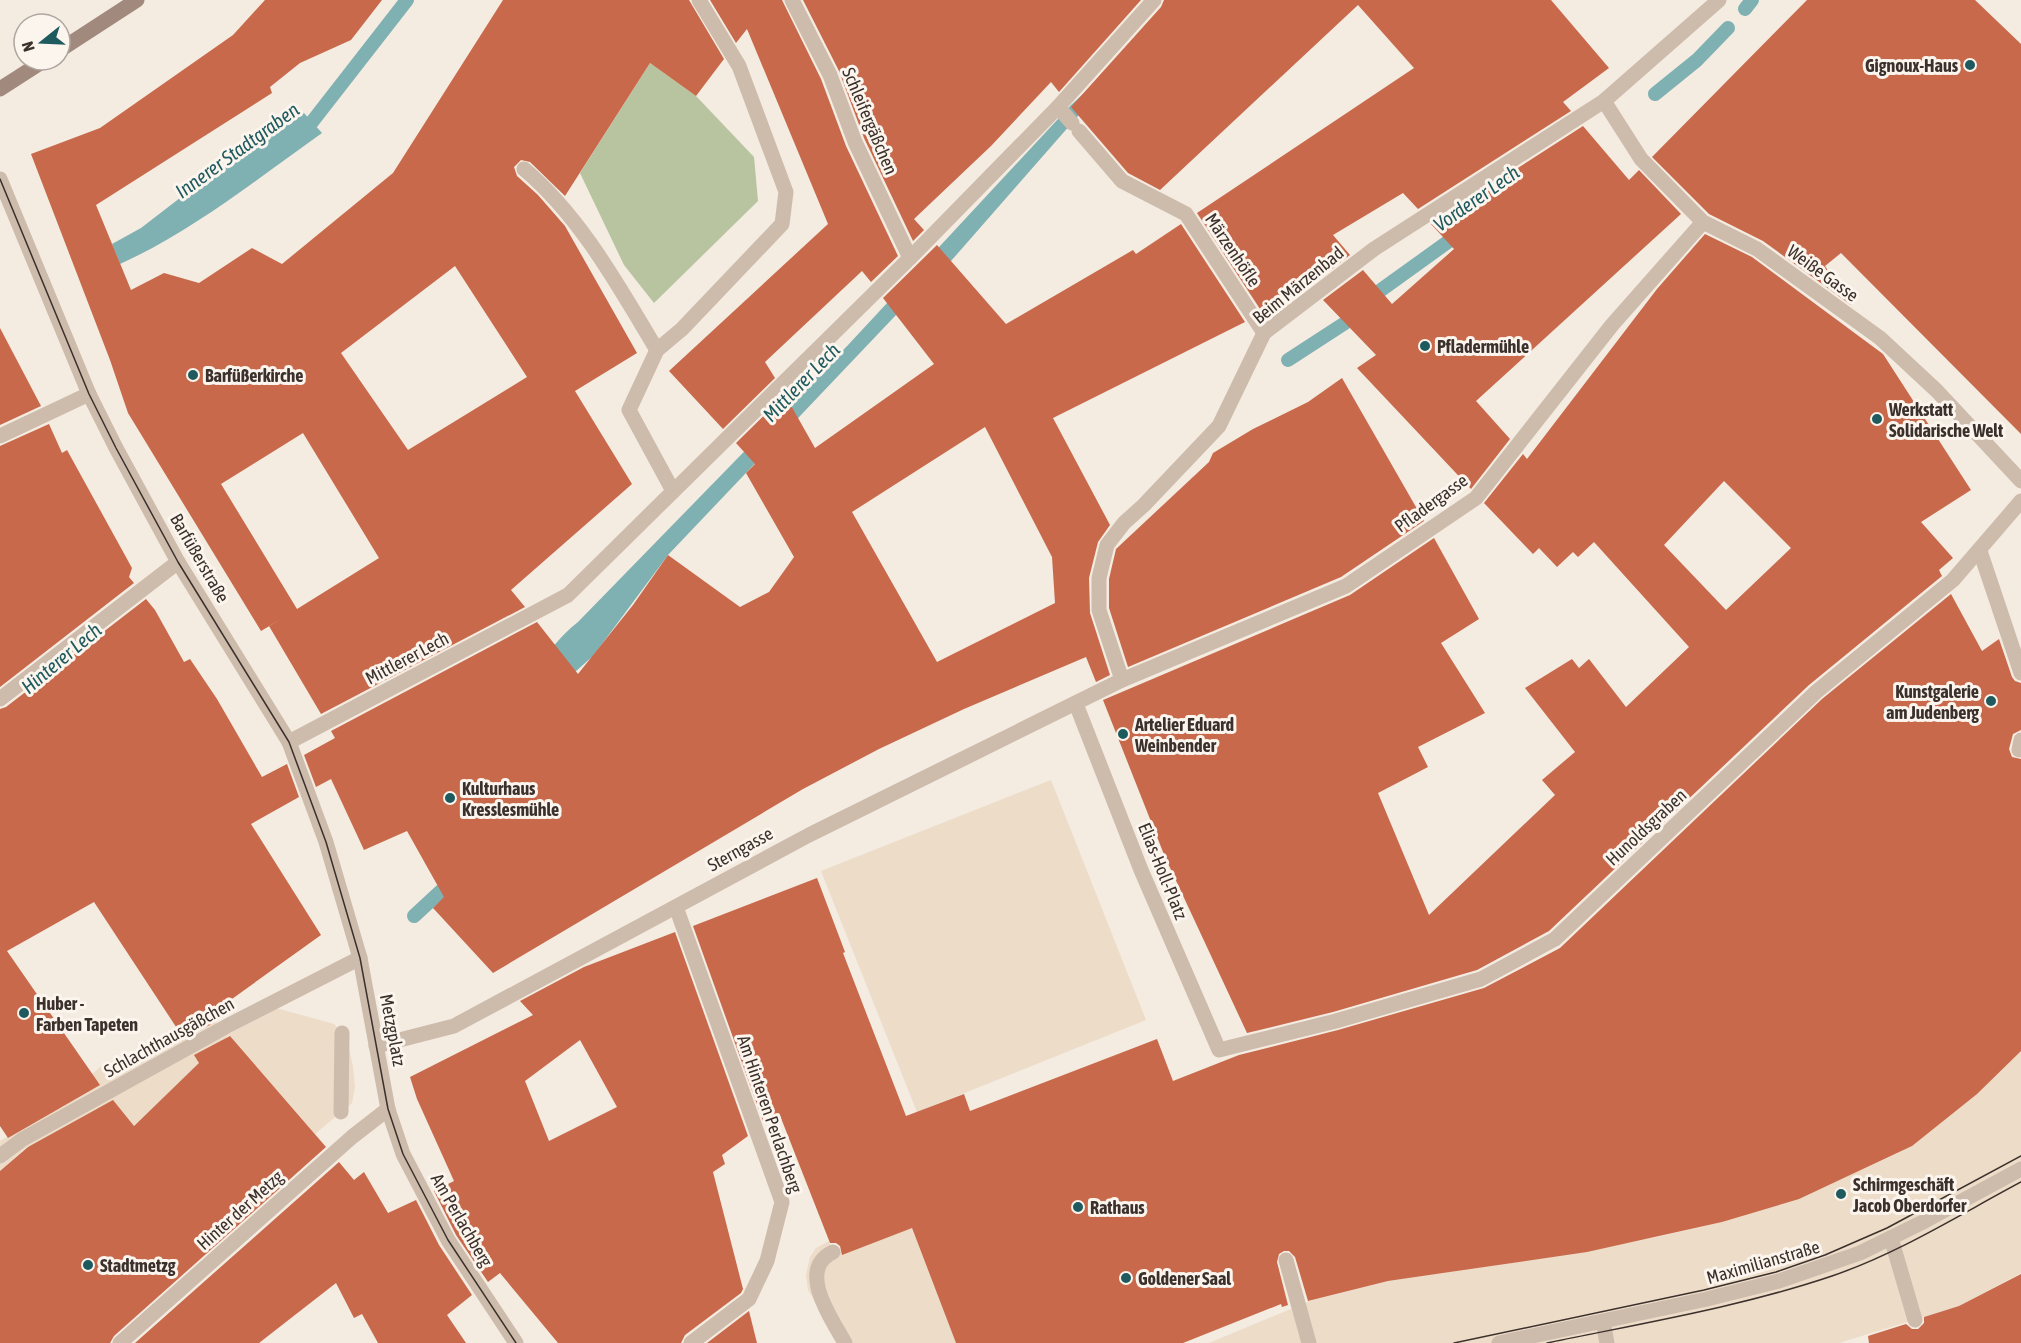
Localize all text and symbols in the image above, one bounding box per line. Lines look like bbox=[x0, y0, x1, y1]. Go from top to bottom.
north arrow bbox=[12, 12, 72, 72]
text: N bbox=[18, 39, 38, 54]
place label: Gignoux-Haus bbox=[1865, 55, 1959, 76]
marker: Gignoux-Haus bbox=[1963, 58, 1977, 72]
street label: Schleifergäßchen bbox=[838, 64, 902, 178]
water label: Innerer Stadtgraben bbox=[171, 97, 304, 203]
water label: Vorderer Lech bbox=[1429, 160, 1523, 236]
street label: Märzenhöfle bbox=[1201, 209, 1265, 291]
street label: Weiße Gasse bbox=[1783, 240, 1863, 306]
street label: Beim Märzenbad bbox=[1248, 242, 1348, 328]
place label: Pfladermühle bbox=[1437, 336, 1529, 357]
water label: Mittlerer Lech bbox=[758, 338, 844, 426]
marker: Pfladermühle bbox=[1418, 339, 1432, 353]
place label: Barfüßerkirche bbox=[205, 365, 303, 386]
marker: Barfüßerkirche bbox=[186, 368, 200, 382]
place label: Werkstatt Solidarische Welt bbox=[1888, 399, 2004, 441]
marker: Werkstatt Solidarische Welt bbox=[1870, 412, 1884, 426]
street label: Pfladergasse bbox=[1390, 470, 1472, 536]
street label: Barfüßerstraße bbox=[166, 510, 234, 606]
water label: Hinterer Lech bbox=[16, 618, 106, 698]
street label: Mittlerer Lech bbox=[362, 627, 452, 689]
place label: Kunstgalerie am Judenberg bbox=[1886, 681, 1979, 723]
marker: Kunstgalerie am Judenberg bbox=[1984, 694, 1998, 708]
place label: Artelier Eduard Weinbender bbox=[1134, 714, 1234, 756]
marker: Artelier Eduard Weinbender bbox=[1116, 727, 1130, 741]
place label: Kulturhaus Kresslesmühle bbox=[462, 778, 559, 820]
street label: Hunoldsgraben bbox=[1601, 784, 1691, 870]
marker: Kulturhaus Kresslesmühle bbox=[443, 791, 457, 805]
street label: Elias-Holl-Platz bbox=[1134, 820, 1192, 923]
street label: Sterngasse bbox=[704, 823, 776, 875]
street label: Metzgplatz bbox=[376, 992, 410, 1068]
place label: Huber - Farben Tapeten bbox=[36, 993, 138, 1035]
street label: Schlachthausgäßchen bbox=[100, 993, 238, 1081]
marker: Huber - Farben Tapeten bbox=[17, 1006, 31, 1020]
street label: Am Hinteren Perlachberg bbox=[733, 1032, 807, 1196]
street label: Hinter der Metzg bbox=[193, 1166, 287, 1254]
street label: Am Perlachberg bbox=[427, 1170, 497, 1271]
place label: Schirmgeschäft Jacob Oberdorfer bbox=[1852, 1174, 1967, 1216]
marker: Schirmgeschäft Jacob Oberdorfer bbox=[1834, 1187, 1848, 1201]
place label: Rathaus bbox=[1090, 1197, 1145, 1218]
marker: Rathaus bbox=[1071, 1200, 1085, 1214]
street label: Maximilianstraße bbox=[1704, 1236, 1822, 1288]
place label: Stadtmetzg bbox=[100, 1255, 176, 1276]
marker: Stadtmetzg bbox=[81, 1258, 95, 1272]
place label: Goldener Saal bbox=[1138, 1268, 1231, 1289]
marker: Goldener Saal bbox=[1119, 1271, 1133, 1285]

